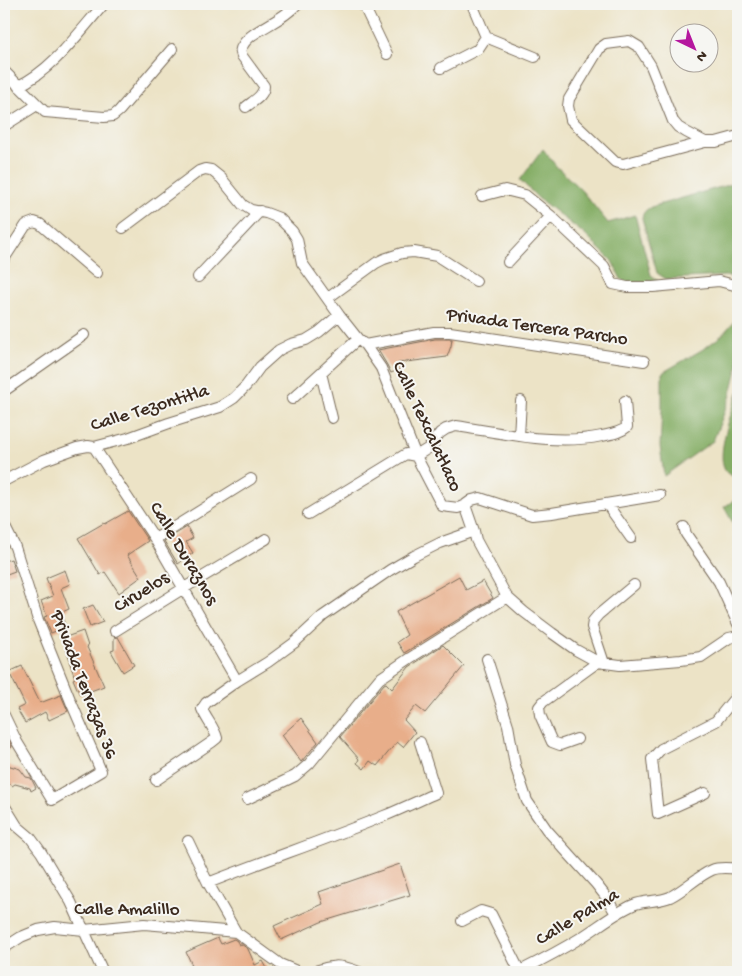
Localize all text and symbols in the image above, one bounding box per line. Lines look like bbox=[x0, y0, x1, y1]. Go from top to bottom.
north arrow bbox=[670, 22, 720, 72]
text: N bbox=[692, 46, 710, 65]
street label: Privada Tercera Parcho bbox=[444, 304, 629, 352]
street label: Calle Texcalatlaco bbox=[386, 358, 466, 496]
street label: Calle Tezontitla bbox=[88, 380, 213, 438]
street label: Calle Duraznos bbox=[143, 498, 223, 611]
street label: Ciruelos bbox=[110, 567, 175, 619]
street label: Privada Terrazas 36 bbox=[44, 606, 122, 763]
street label: Calle Palma bbox=[532, 884, 625, 952]
street label: Calle Amalillo bbox=[74, 899, 180, 922]

